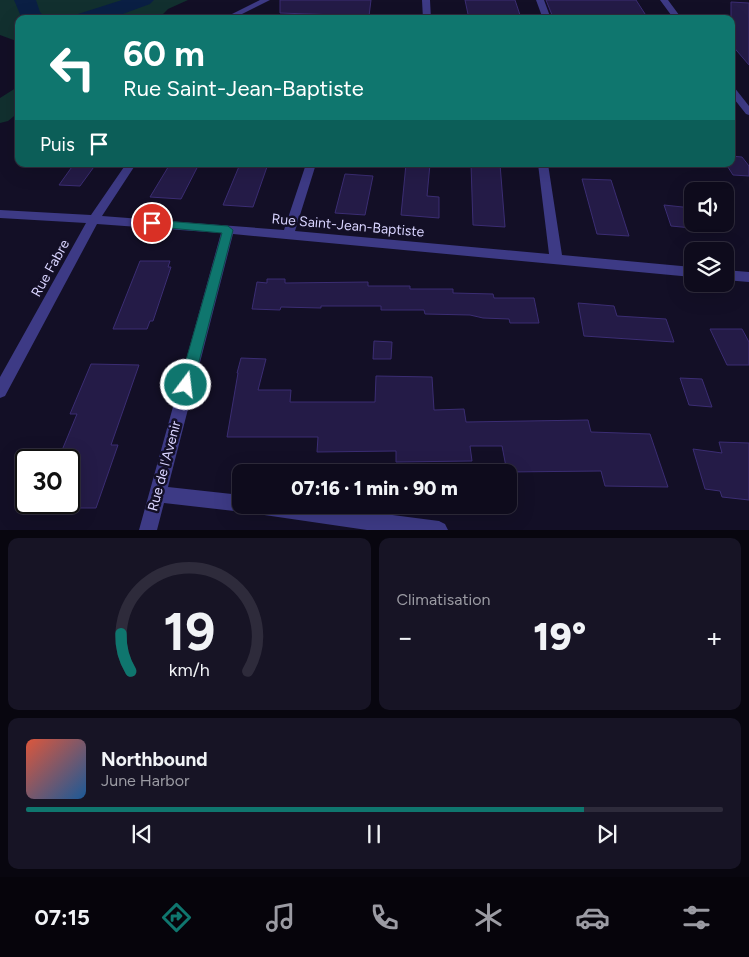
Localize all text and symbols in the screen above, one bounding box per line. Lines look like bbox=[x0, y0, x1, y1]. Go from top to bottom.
text: 60 m bbox=[123, 33, 205, 75]
icon: left bbox=[40, 35, 105, 100]
text: Rue Saint-Jean-Baptiste bbox=[123, 75, 364, 102]
icon: arrive bbox=[85, 130, 113, 158]
text: Puis bbox=[40, 133, 75, 156]
map controls bbox=[684, 182, 734, 292]
button: sound bbox=[684, 182, 734, 232]
pin bbox=[131, 202, 173, 244]
icon: arrive bbox=[138, 209, 166, 237]
street label: Rue Saint-Jean-Baptiste bbox=[271, 210, 425, 241]
street label: Rue Fabre bbox=[28, 236, 73, 300]
button: layers bbox=[684, 242, 734, 292]
position arrow bbox=[159, 358, 211, 410]
street label: Rue de l'Avenir bbox=[144, 419, 185, 513]
speed limit sign: 30 bbox=[15, 449, 80, 514]
text: 07:16 · 1 min · 90 m bbox=[291, 477, 458, 500]
text: Climatisation bbox=[397, 590, 490, 609]
text: 19 bbox=[163, 601, 215, 663]
text: 19° bbox=[533, 614, 586, 660]
text: − bbox=[397, 620, 414, 654]
text: + bbox=[706, 620, 723, 654]
text: km/h bbox=[169, 659, 210, 680]
text: Northbound bbox=[101, 748, 208, 771]
text: June Harbor bbox=[101, 771, 189, 790]
icon: previous bbox=[128, 820, 156, 848]
icon: pause bbox=[360, 820, 388, 848]
icon: next bbox=[593, 820, 621, 848]
icon: directions bbox=[159, 900, 194, 935]
icon: music bbox=[263, 900, 298, 935]
icon: phone bbox=[367, 900, 402, 935]
icon: climate bbox=[471, 900, 506, 935]
icon: car bbox=[575, 900, 610, 935]
icon: filters bbox=[679, 900, 714, 935]
text: 07:15 bbox=[35, 904, 90, 931]

